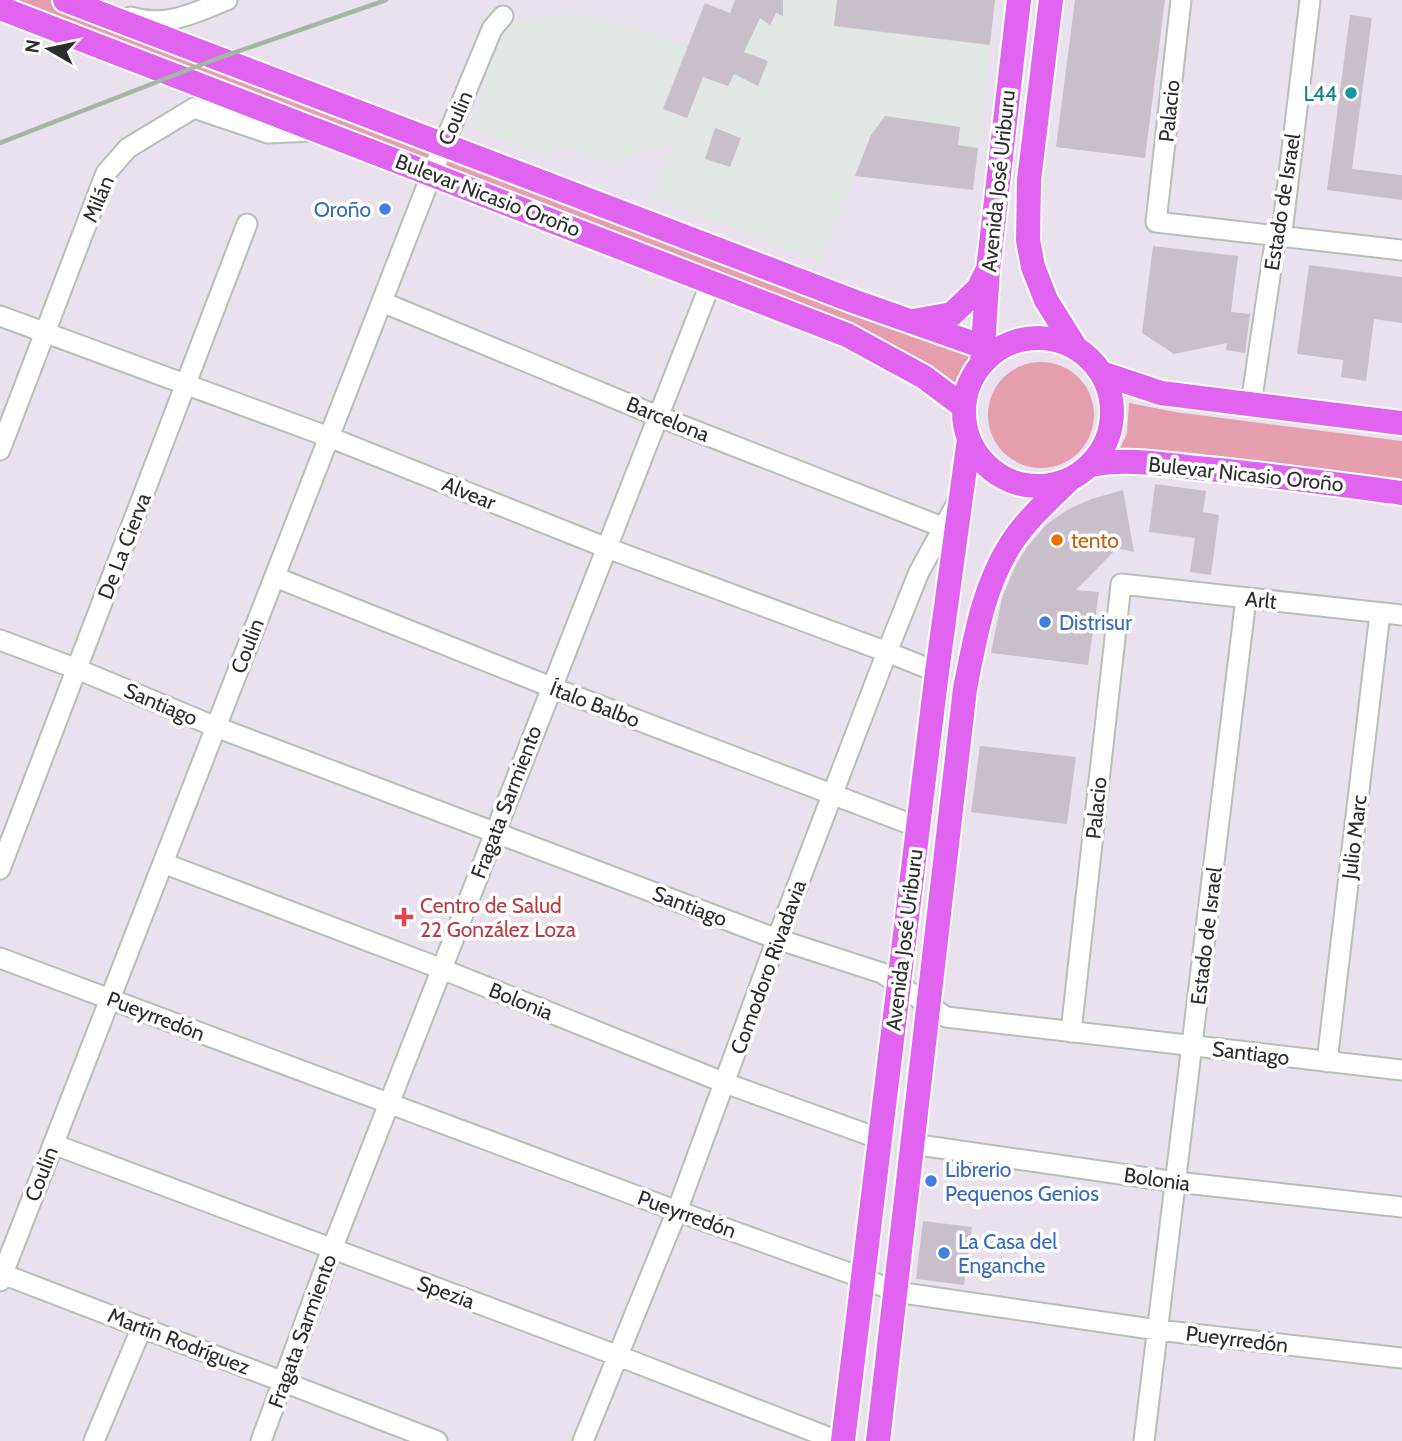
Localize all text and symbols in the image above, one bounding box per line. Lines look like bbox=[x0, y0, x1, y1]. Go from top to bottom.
north arrow bbox=[14, 14, 84, 84]
text: N bbox=[20, 38, 45, 55]
street label: Palacio bbox=[1153, 79, 1185, 143]
place label: L44 bbox=[1304, 81, 1337, 106]
marker: L44 bbox=[1343, 85, 1359, 101]
street label: Coulin bbox=[432, 87, 478, 149]
street label: Avenida José Uriburu bbox=[976, 89, 1020, 273]
street label: Estado de Israel bbox=[1259, 132, 1305, 272]
street label: Bulevar Nicasio Oroño bbox=[392, 148, 584, 242]
street label: Milán bbox=[77, 172, 119, 226]
place label: Oroño bbox=[314, 197, 371, 222]
marker: Oroño bbox=[377, 201, 393, 217]
street label: Barcelona bbox=[623, 391, 713, 447]
street label: Bulevar Nicasio Oroño bbox=[1147, 451, 1345, 497]
street label: Alvear bbox=[439, 471, 500, 515]
street label: De La Cierva bbox=[92, 489, 156, 603]
place label: tento bbox=[1071, 528, 1119, 553]
marker: tento bbox=[1049, 532, 1065, 548]
street label: Arlt bbox=[1244, 586, 1278, 614]
place label: Distrisur bbox=[1059, 610, 1132, 635]
marker: Distrisur bbox=[1037, 614, 1053, 630]
street label: Coulin bbox=[225, 615, 269, 677]
street label: Ítalo Balbo bbox=[547, 675, 643, 733]
street label: Santiago bbox=[120, 677, 202, 731]
street label: Fragata Sarmiento bbox=[465, 722, 547, 882]
street label: Palacio bbox=[1080, 776, 1112, 840]
street label: Julio Marc bbox=[1336, 793, 1372, 882]
street label: Avenida José Uriburu bbox=[880, 848, 928, 1032]
street label: Estado de Israel bbox=[1185, 866, 1227, 1006]
street label: Comodoro Rivadavia bbox=[725, 877, 811, 1057]
street label: Santiago bbox=[649, 880, 731, 932]
place label: Centro de Salud 22 González Loza bbox=[420, 893, 576, 942]
marker: Centro de Salud 22 González Loza bbox=[394, 907, 414, 927]
street label: Bolonia bbox=[485, 977, 557, 1025]
street label: Pueyrredón bbox=[104, 986, 208, 1046]
street label: Santiago bbox=[1211, 1036, 1291, 1070]
street label: Coulin bbox=[19, 1143, 63, 1205]
place label: Librerio Pequenos Genios bbox=[945, 1157, 1099, 1206]
street label: Bolonia bbox=[1122, 1162, 1192, 1196]
marker: Librerio Pequenos Genios bbox=[923, 1173, 939, 1189]
street label: Pueyrredón bbox=[634, 1185, 740, 1243]
place label: La Casa del Enganche bbox=[958, 1229, 1057, 1278]
marker: La Casa del Enganche bbox=[936, 1245, 952, 1261]
street label: Fragata Sarmiento bbox=[263, 1251, 341, 1411]
street label: Spezia bbox=[414, 1270, 478, 1314]
street label: Martín Rodríguez bbox=[104, 1302, 254, 1380]
street label: Pueyrredón bbox=[1184, 1320, 1290, 1358]

